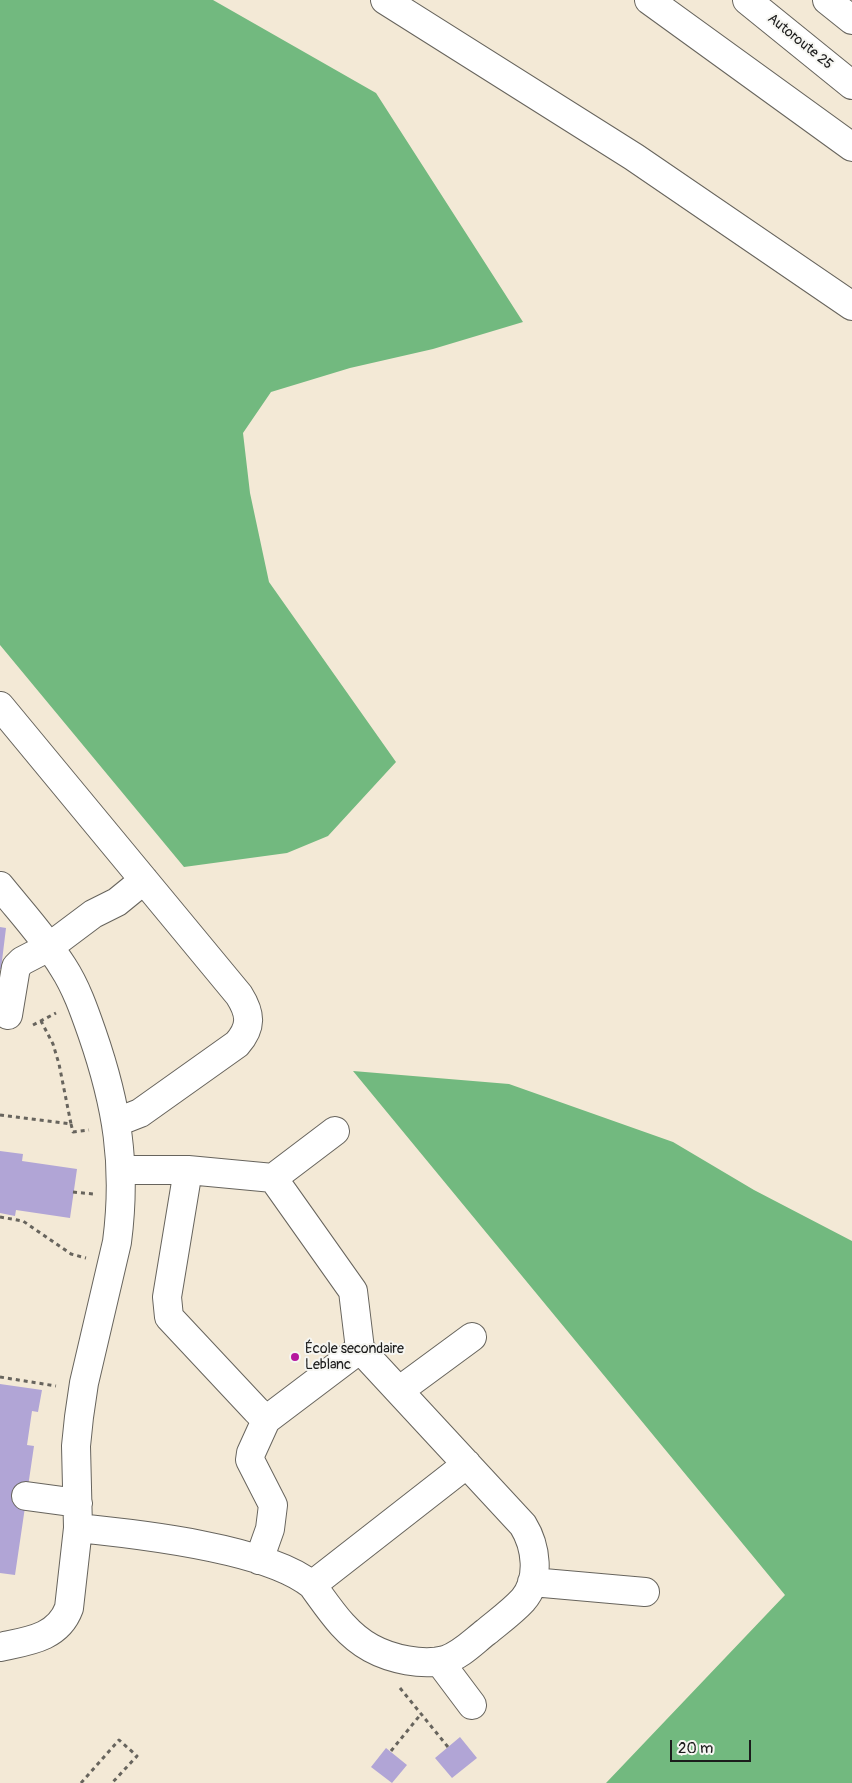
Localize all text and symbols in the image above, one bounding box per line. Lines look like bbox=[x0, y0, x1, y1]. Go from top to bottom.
street label: Autoroute 25 bbox=[764, 11, 836, 73]
place label: École secondaire Leblanc bbox=[305, 1341, 404, 1374]
marker: École secondaire Leblanc bbox=[289, 1351, 301, 1363]
scale bar bbox=[672, 1730, 753, 1762]
text: 20 m bbox=[678, 1739, 713, 1758]

